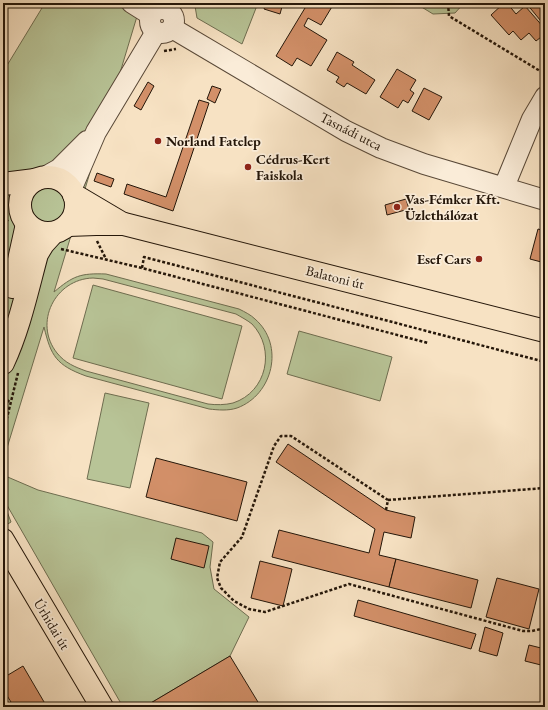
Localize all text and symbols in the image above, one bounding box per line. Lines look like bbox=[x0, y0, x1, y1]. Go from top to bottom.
street label: Tasnádi utca bbox=[317, 108, 385, 154]
place label: Norland Fatelep bbox=[166, 132, 261, 150]
marker: Norland Fatelep bbox=[153, 136, 163, 146]
place label: Cédrus-Kert Faiskola bbox=[256, 150, 330, 184]
marker: Cédrus-Kert Faiskola bbox=[243, 162, 253, 172]
place label: Vas-Fémker Kft. Üzlethálózat bbox=[405, 190, 500, 224]
marker: Vas-Fémker Kft. Üzlethálózat bbox=[392, 202, 402, 212]
place label: Esef Cars bbox=[417, 250, 471, 268]
marker: Esef Cars bbox=[474, 254, 484, 264]
street label: Balatoni út bbox=[304, 261, 367, 293]
street label: Úrhidai út bbox=[30, 595, 75, 653]

